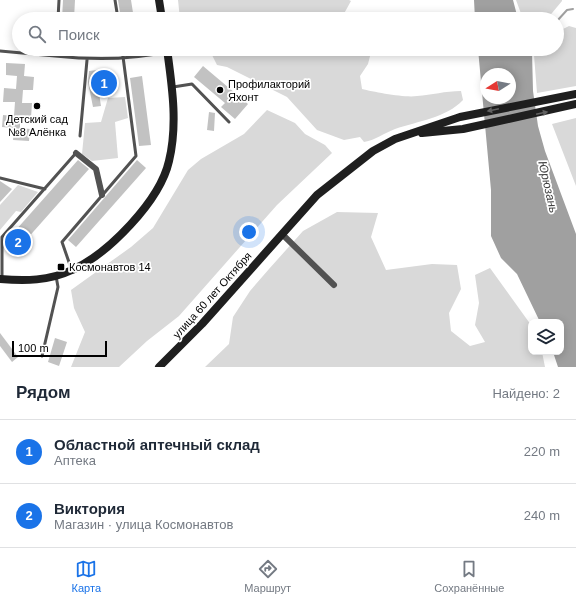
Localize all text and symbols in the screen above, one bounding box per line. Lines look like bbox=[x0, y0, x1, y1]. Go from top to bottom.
search box bbox=[12, 12, 564, 56]
icon: search bbox=[26, 23, 48, 45]
text: Поиск bbox=[58, 26, 100, 43]
pin: 1 bbox=[91, 68, 117, 98]
north arrow bbox=[480, 68, 516, 104]
place label: Профилакторий Яхонт bbox=[228, 78, 310, 103]
marker: Профилакторий Яхонт bbox=[215, 85, 225, 95]
marker: Детский сад №8 Алёнка bbox=[32, 101, 42, 111]
one-way arrow bbox=[487, 107, 499, 113]
one-way arrow bbox=[536, 109, 549, 115]
place label: Детский сад №8 Алёнка bbox=[6, 113, 68, 138]
water label: Юрюзань bbox=[535, 160, 561, 214]
your location bbox=[239, 222, 259, 242]
pin: 2 bbox=[5, 227, 31, 257]
street label: улица 60 лет Октября bbox=[170, 249, 254, 340]
place label: Космонавтов 14 bbox=[69, 261, 151, 273]
marker: Космонавтов 14 bbox=[56, 262, 66, 272]
map controls bbox=[528, 319, 564, 355]
button: layers bbox=[528, 319, 564, 355]
scale bar bbox=[12, 339, 107, 358]
text: 100 m bbox=[18, 342, 49, 354]
text: Рядом bbox=[16, 383, 71, 402]
text: Найдено: 2 bbox=[492, 386, 560, 401]
text: Областной аптечный склад bbox=[54, 436, 260, 453]
text: 1 bbox=[25, 444, 33, 459]
text: 220 m bbox=[524, 444, 560, 459]
text: Аптека bbox=[54, 453, 96, 468]
text: Виктория bbox=[54, 500, 125, 517]
text: 2 bbox=[25, 508, 33, 523]
text: 240 m bbox=[524, 508, 560, 523]
text: Магазин · улица Космонавтов bbox=[54, 517, 234, 532]
tab: Карта bbox=[72, 558, 101, 594]
tab: Маршрут bbox=[244, 558, 291, 594]
tab: Сохранённые bbox=[434, 558, 504, 594]

